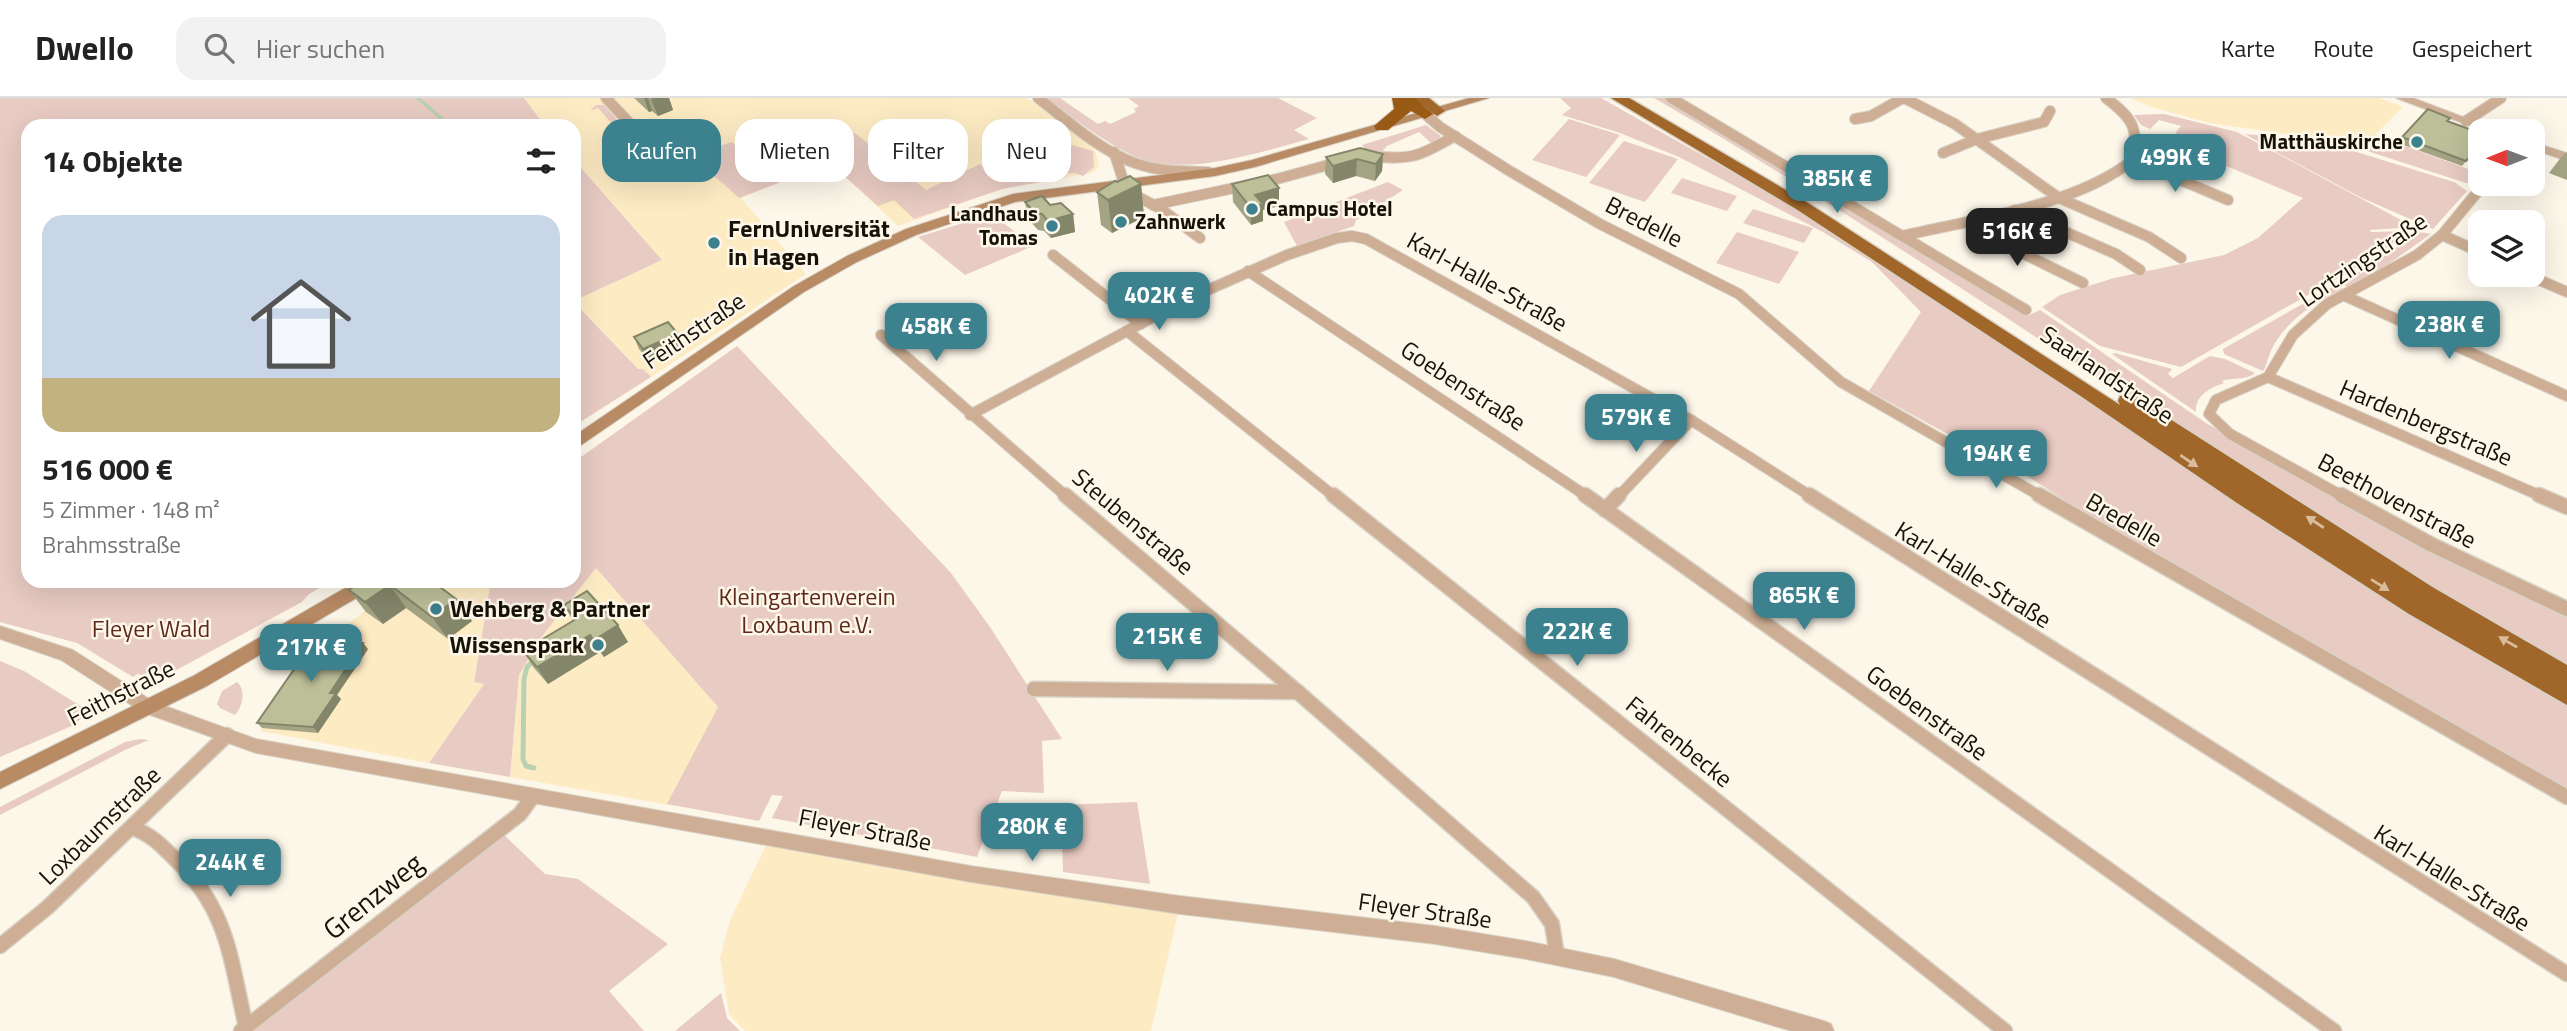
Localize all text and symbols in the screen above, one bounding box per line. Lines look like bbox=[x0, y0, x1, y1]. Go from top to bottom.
search box bbox=[176, 17, 666, 80]
text: Dwello bbox=[35, 23, 134, 73]
icon: search bbox=[200, 29, 238, 67]
text: Hier suchen bbox=[256, 29, 385, 68]
text: Karte bbox=[2221, 30, 2275, 66]
text: Route bbox=[2313, 30, 2374, 66]
text: Gespeichert bbox=[2412, 30, 2532, 66]
chip: Kaufen bbox=[602, 119, 721, 182]
chip: Mieten bbox=[735, 119, 854, 182]
chip: Filter bbox=[868, 119, 968, 182]
chip: Neu bbox=[982, 119, 1071, 182]
north arrow bbox=[2468, 119, 2544, 196]
map controls bbox=[2468, 119, 2545, 287]
place label: Matthäuskirche bbox=[2259, 125, 2403, 157]
pin: 499K € bbox=[2118, 134, 2232, 194]
marker: Matthäuskirche bbox=[2409, 134, 2425, 150]
text: 14 Objekte bbox=[42, 138, 183, 184]
text: 499K € bbox=[2140, 139, 2210, 174]
icon: filters bbox=[522, 142, 560, 180]
pin: 385K € bbox=[1780, 156, 1894, 215]
text: 385K € bbox=[1802, 160, 1872, 195]
street label: Bredelle bbox=[1599, 186, 1690, 256]
place label: Campus Hotel bbox=[1266, 192, 1393, 224]
place label: Landhaus Tomas bbox=[950, 197, 1038, 253]
marker: Campus Hotel bbox=[1244, 201, 1260, 217]
street label: Lortzingstraße bbox=[2291, 203, 2434, 315]
place label: Zahnwerk bbox=[1135, 205, 1226, 237]
pin: 516K € bbox=[1960, 208, 2074, 268]
place label: FernUniversität in Hagen bbox=[728, 210, 890, 274]
button: layers bbox=[2468, 210, 2545, 287]
text: 516K € bbox=[1982, 213, 2052, 248]
marker: Zahnwerk bbox=[1113, 214, 1129, 230]
marker: Landhaus Tomas bbox=[1044, 218, 1060, 234]
street label: Karl-Halle-Straße bbox=[1401, 222, 1574, 340]
marker: FernUniversität in Hagen bbox=[706, 235, 722, 251]
icon: home bbox=[238, 261, 364, 387]
pin: 402K € bbox=[1102, 272, 1216, 332]
text: 402K € bbox=[1124, 277, 1194, 312]
street label: Feithstraße bbox=[635, 283, 752, 378]
pin: 238K € bbox=[2392, 302, 2506, 361]
pin: 458K € bbox=[879, 303, 993, 363]
text: 238K € bbox=[2414, 306, 2484, 341]
text: 458K € bbox=[901, 308, 971, 343]
street label: Saarlandstraße bbox=[2034, 316, 2182, 432]
street label: Goebenstraße bbox=[1394, 331, 1533, 439]
street label: Hardenbergstraße bbox=[2334, 369, 2519, 475]
pin: 579K € bbox=[1579, 394, 1693, 454]
text: 579K € bbox=[1601, 399, 1671, 434]
pin: 194K € bbox=[1939, 430, 2053, 490]
text: 194K € bbox=[1961, 435, 2031, 470]
street label: Beethovenstraße bbox=[2312, 443, 2483, 557]
text: 516 000 € bbox=[42, 446, 173, 492]
one-way arrow bbox=[2180, 454, 2199, 467]
street label: Steubenstraße bbox=[1065, 459, 1202, 583]
street label: Bredelle bbox=[2080, 483, 2169, 555]
text: 5 Zimmer · 148 m² bbox=[42, 492, 220, 527]
street label: Karl-Halle-Straße bbox=[1888, 512, 2059, 637]
one-way arrow bbox=[2305, 516, 2324, 529]
text: Brahmsstraße bbox=[42, 527, 181, 562]
pin: 865K € bbox=[1747, 573, 1861, 632]
text: 865K € bbox=[1769, 577, 1839, 612]
park label: Kleingartenverein Loxbaum e.V. bbox=[718, 578, 896, 642]
one-way arrow bbox=[2371, 578, 2390, 591]
place label: Wehberg & Partner bbox=[450, 590, 650, 626]
marker: Wehberg & Partner bbox=[428, 601, 444, 617]
pin: 222K € bbox=[1520, 608, 1634, 668]
park label: Fleyer Wald bbox=[92, 610, 210, 646]
text: 222K € bbox=[1542, 613, 1612, 648]
pin: 215K € bbox=[1110, 614, 1224, 673]
text: 215K € bbox=[1132, 618, 1202, 653]
pin: 217K € bbox=[254, 624, 368, 684]
place label: Wissenspark bbox=[449, 626, 585, 662]
text: 217K € bbox=[276, 629, 346, 664]
one-way arrow bbox=[2498, 636, 2517, 649]
marker: Wissenspark bbox=[590, 637, 606, 653]
street label: Feithstraße bbox=[60, 650, 181, 735]
street label: Goebenstraße bbox=[1859, 656, 1996, 769]
street label: Fahrenbecke bbox=[1618, 687, 1741, 796]
street label: Loxbaumstraße bbox=[30, 757, 169, 893]
street label: Fleyer Straße bbox=[796, 799, 935, 860]
pin: 280K € bbox=[975, 804, 1089, 863]
text: 280K € bbox=[997, 808, 1067, 843]
street label: Karl-Halle-Straße bbox=[2367, 815, 2538, 940]
pin: 244K € bbox=[173, 840, 287, 899]
street label: Grenzweg bbox=[313, 842, 432, 950]
text: 244K € bbox=[195, 844, 265, 879]
street label: Fleyer Straße bbox=[1356, 883, 1494, 937]

